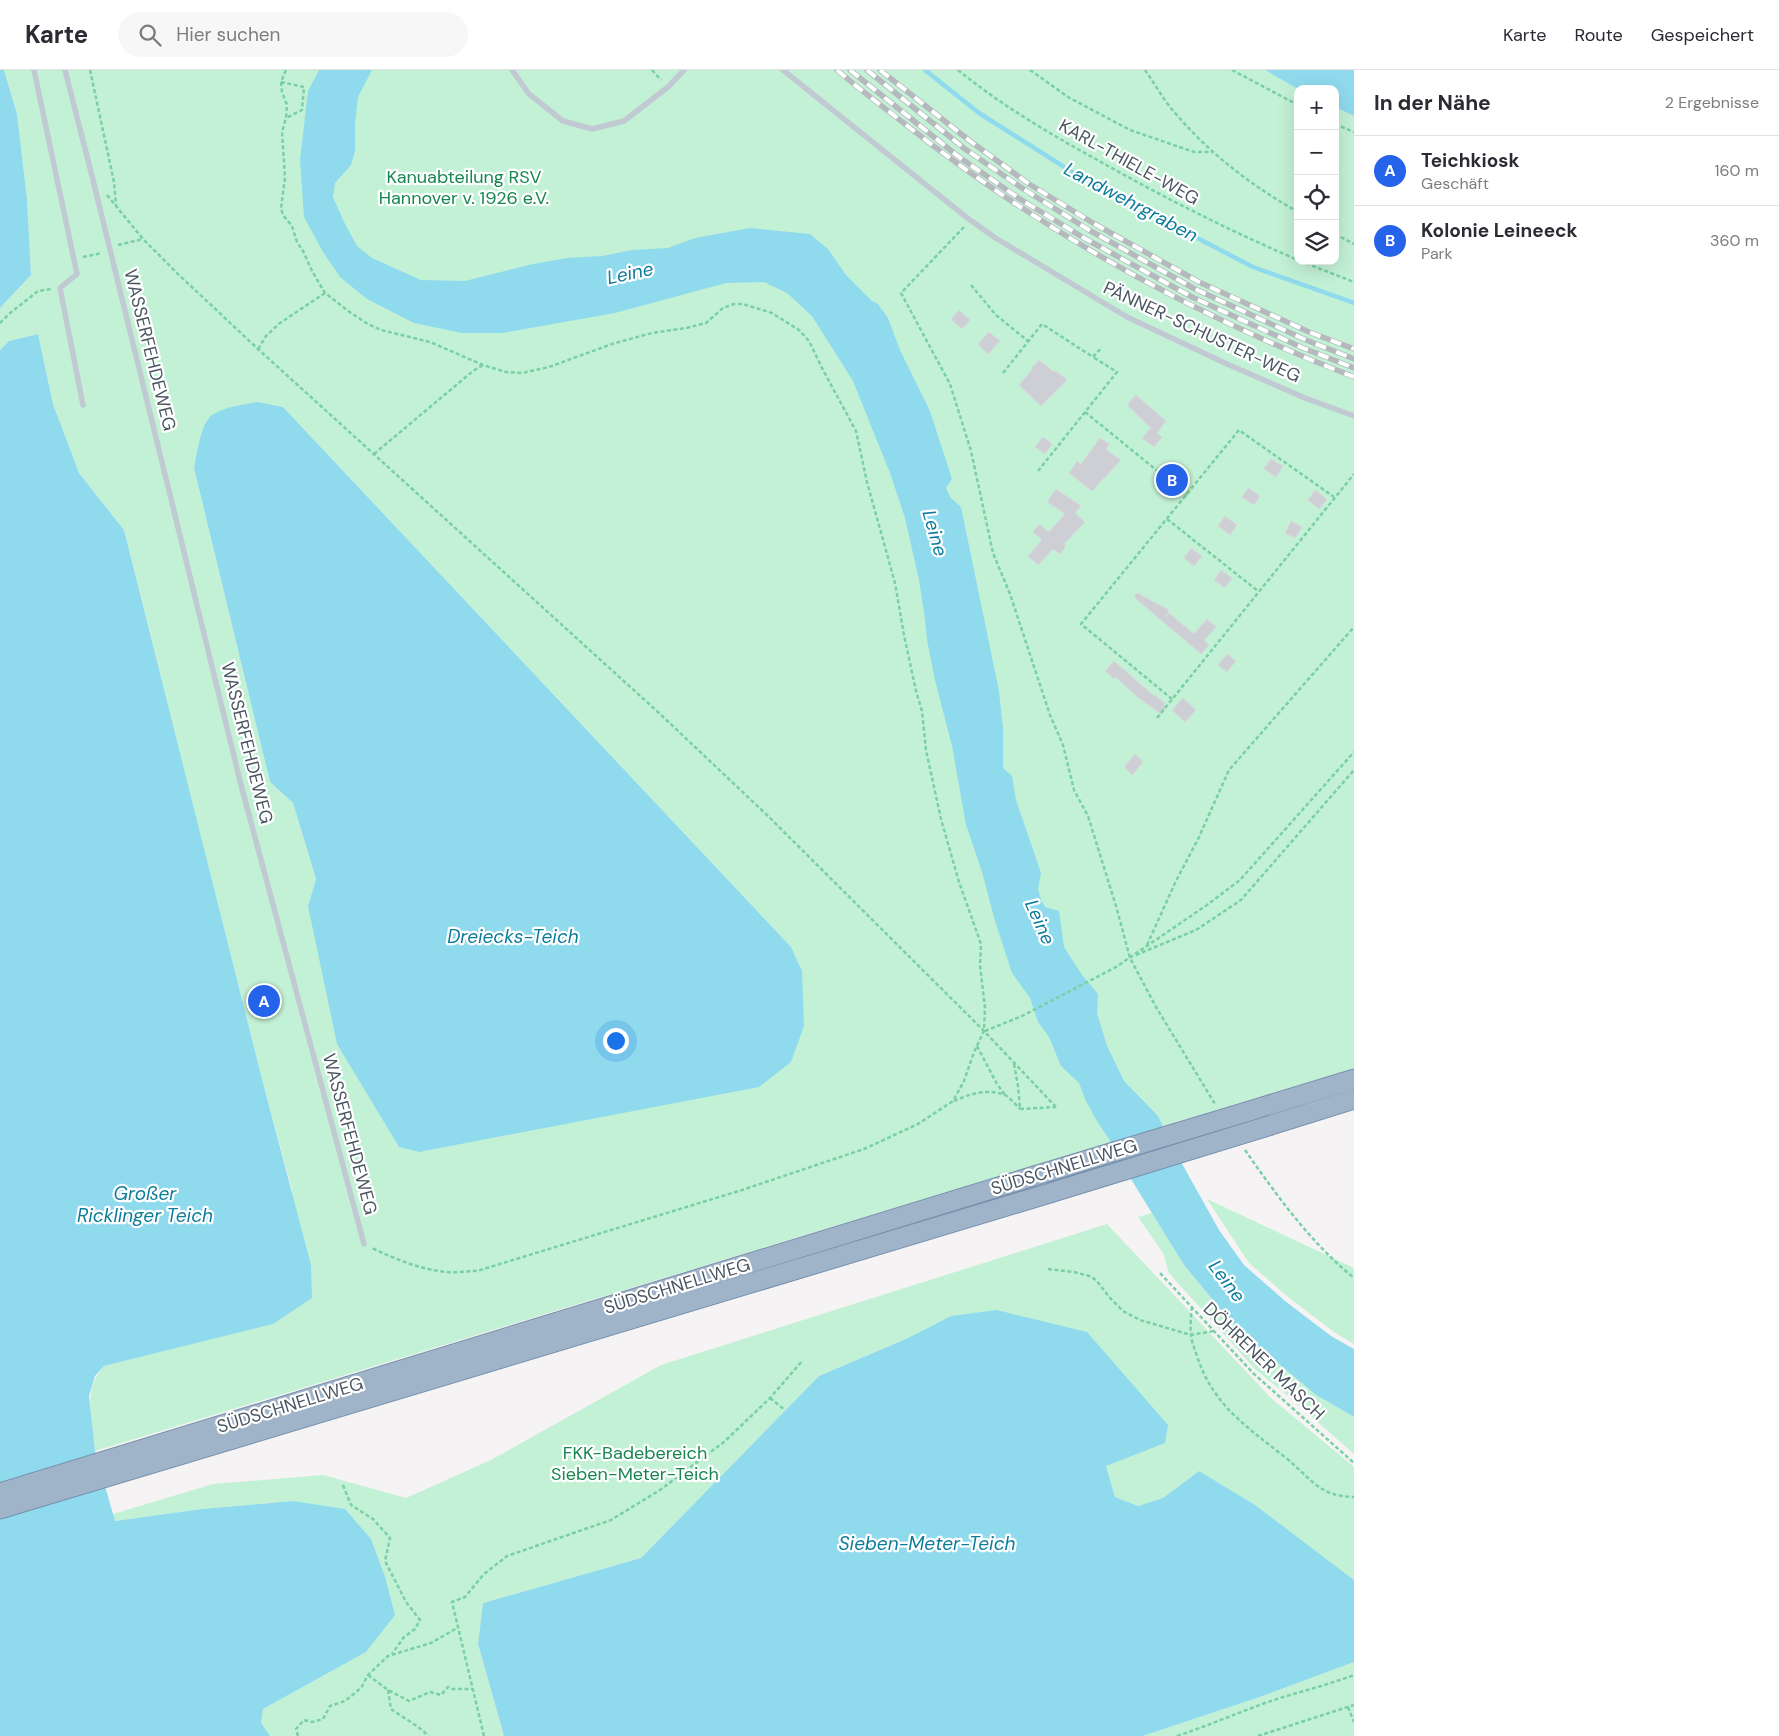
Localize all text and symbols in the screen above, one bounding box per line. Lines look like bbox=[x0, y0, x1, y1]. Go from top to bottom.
search box bbox=[118, 12, 468, 57]
text: Karte bbox=[25, 19, 88, 50]
icon: search bbox=[136, 21, 164, 49]
text: Hier suchen bbox=[176, 22, 281, 47]
text: Karte bbox=[1503, 23, 1547, 47]
text: Route bbox=[1575, 23, 1623, 47]
text: Gespeichert bbox=[1651, 23, 1754, 47]
map controls bbox=[1294, 85, 1339, 265]
button: + bbox=[1294, 85, 1339, 130]
text: In der Nähe bbox=[1374, 89, 1491, 117]
text: 2 Ergebnisse bbox=[1665, 92, 1759, 113]
street label: KARL-THIELE-WEG bbox=[1055, 113, 1203, 211]
button: − bbox=[1294, 130, 1339, 175]
text: Teichkiosk bbox=[1421, 148, 1519, 173]
water label: Landwehrgraben bbox=[1060, 156, 1202, 248]
text: A bbox=[1384, 160, 1396, 181]
text: 160 m bbox=[1715, 160, 1759, 181]
park label: Kanuabteilung RSV Hannover v. 1926 e.V. bbox=[379, 165, 549, 210]
text: Geschäft bbox=[1421, 173, 1489, 194]
button: locate bbox=[1294, 175, 1339, 220]
text: Kolonie Leineeck bbox=[1421, 218, 1578, 243]
button: layers bbox=[1294, 220, 1339, 265]
text: B bbox=[1385, 230, 1395, 251]
text: 360 m bbox=[1710, 230, 1759, 251]
text: Park bbox=[1421, 243, 1453, 264]
water label: Leine bbox=[604, 256, 656, 290]
street label: WASSERFEHDEWEG bbox=[118, 267, 182, 433]
street label: PÄNNER-SCHUSTER-WEG bbox=[1099, 276, 1305, 388]
pin: B bbox=[1156, 461, 1188, 499]
water label: Leine bbox=[917, 507, 954, 559]
street label: WASSERFEHDEWEG bbox=[215, 660, 279, 826]
water label: Leine bbox=[1019, 896, 1061, 949]
water label: Dreiecks-Teich bbox=[447, 924, 579, 949]
pin: A bbox=[248, 982, 280, 1020]
your location bbox=[603, 1028, 629, 1054]
street label: WASSERFEHDEWEG bbox=[317, 1051, 383, 1217]
street label: SÜDSCHNELLWEG bbox=[988, 1133, 1140, 1201]
water label: Großer Ricklinger Teich bbox=[77, 1181, 213, 1228]
street label: SÜDSCHNELLWEG bbox=[601, 1252, 753, 1320]
water label: Leine bbox=[1203, 1255, 1251, 1307]
street label: DÖHRENER MASCH bbox=[1198, 1297, 1330, 1425]
street label: SÜDSCHNELLWEG bbox=[214, 1371, 366, 1439]
park label: FKK-Badebereich Sieben-Meter-Teich bbox=[551, 1441, 719, 1486]
water label: Sieben-Meter-Teich bbox=[839, 1531, 1016, 1556]

